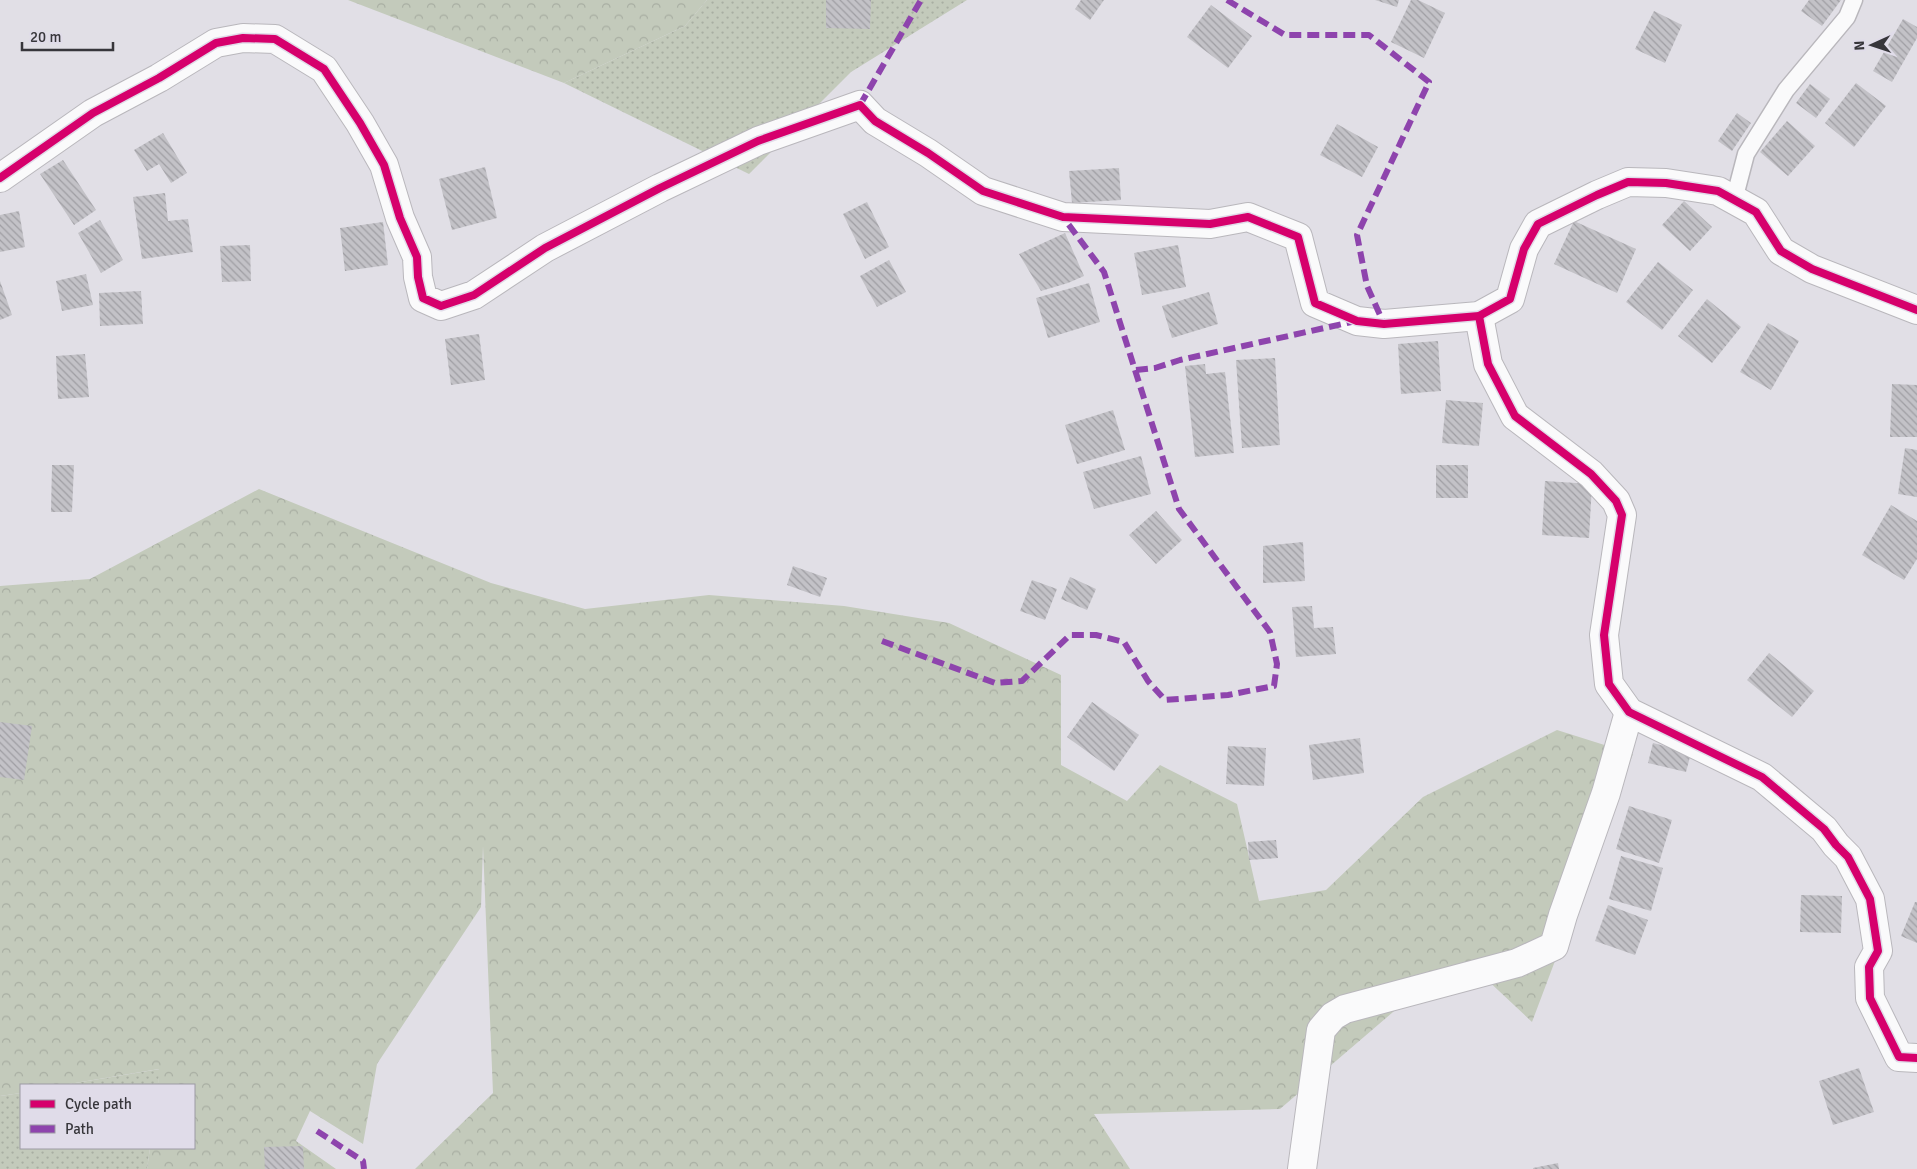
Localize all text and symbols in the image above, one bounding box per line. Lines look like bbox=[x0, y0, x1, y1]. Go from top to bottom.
scale bar bbox=[22, 20, 114, 52]
north arrow bbox=[1847, 20, 1897, 70]
text: 20 m bbox=[30, 28, 61, 46]
text: N bbox=[1851, 40, 1868, 51]
legend bbox=[20, 1084, 195, 1149]
text: Cycle path bbox=[65, 1095, 132, 1113]
text: Path bbox=[65, 1120, 94, 1138]

